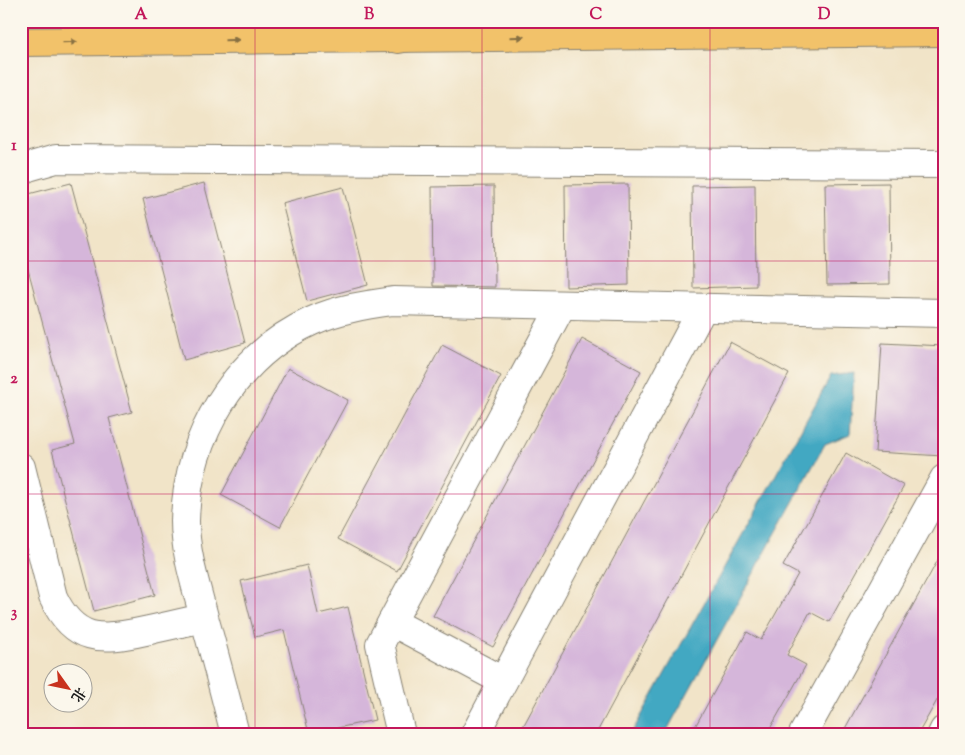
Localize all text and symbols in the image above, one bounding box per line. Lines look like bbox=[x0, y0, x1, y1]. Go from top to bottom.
text: A bbox=[135, 4, 148, 27]
text: B bbox=[364, 4, 374, 27]
text: C bbox=[590, 4, 603, 27]
text: D bbox=[818, 4, 831, 27]
one-way arrow bbox=[510, 33, 526, 41]
one-way arrow bbox=[225, 36, 241, 44]
one-way arrow bbox=[62, 38, 78, 46]
text: 1 bbox=[11, 135, 17, 158]
text: 2 bbox=[10, 368, 18, 391]
text: 3 bbox=[11, 602, 18, 625]
north arrow bbox=[42, 662, 92, 712]
text: 北 bbox=[65, 683, 89, 705]

